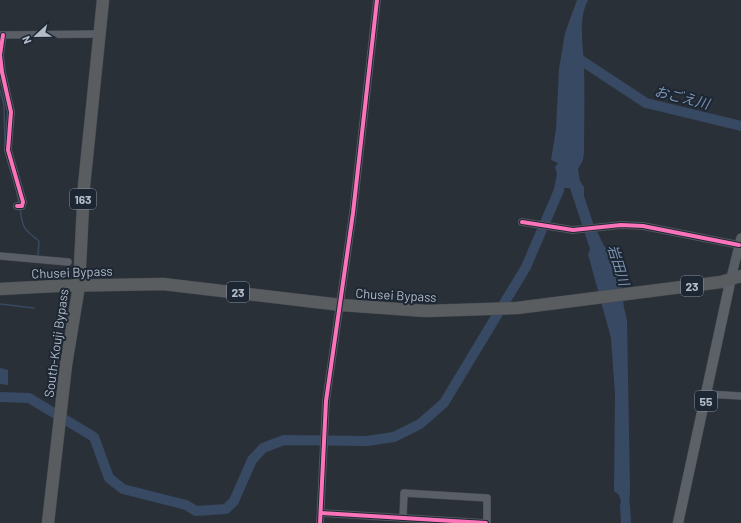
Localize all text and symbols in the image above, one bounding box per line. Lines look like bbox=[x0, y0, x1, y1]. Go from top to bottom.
north arrow bbox=[16, 16, 56, 56]
text: N bbox=[19, 34, 34, 46]
water label: おごえ川 bbox=[653, 82, 713, 113]
road number: 163 bbox=[70, 189, 96, 209]
water label: 岩田川 bbox=[605, 242, 634, 289]
street label: Chusei Bypass bbox=[31, 263, 113, 281]
road number: 23 bbox=[681, 276, 703, 296]
road number: 23 bbox=[227, 282, 249, 302]
street label: Chusei Bypass bbox=[355, 285, 437, 305]
street label: South-Kouji Bypass bbox=[40, 288, 72, 398]
road number: 55 bbox=[695, 391, 717, 411]

